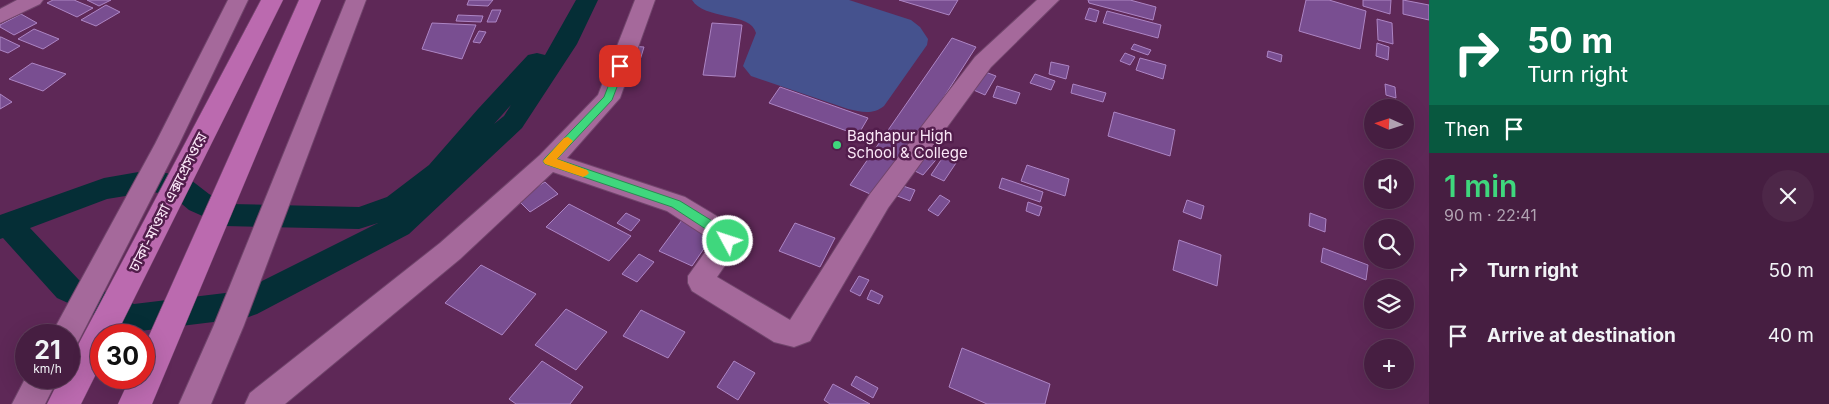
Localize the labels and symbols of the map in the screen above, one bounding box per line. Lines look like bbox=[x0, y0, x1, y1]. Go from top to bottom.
pin bbox=[599, 45, 641, 87]
north arrow bbox=[1364, 99, 1414, 149]
place label: Baghapur High School & College bbox=[847, 126, 968, 162]
street label: ঢাকা-মাওয়া এক্সপ্রেসওয়ে bbox=[124, 129, 211, 275]
marker: Baghapur High School & College bbox=[831, 139, 843, 151]
position arrow bbox=[701, 214, 753, 266]
speed limit sign: 30 bbox=[90, 324, 155, 389]

